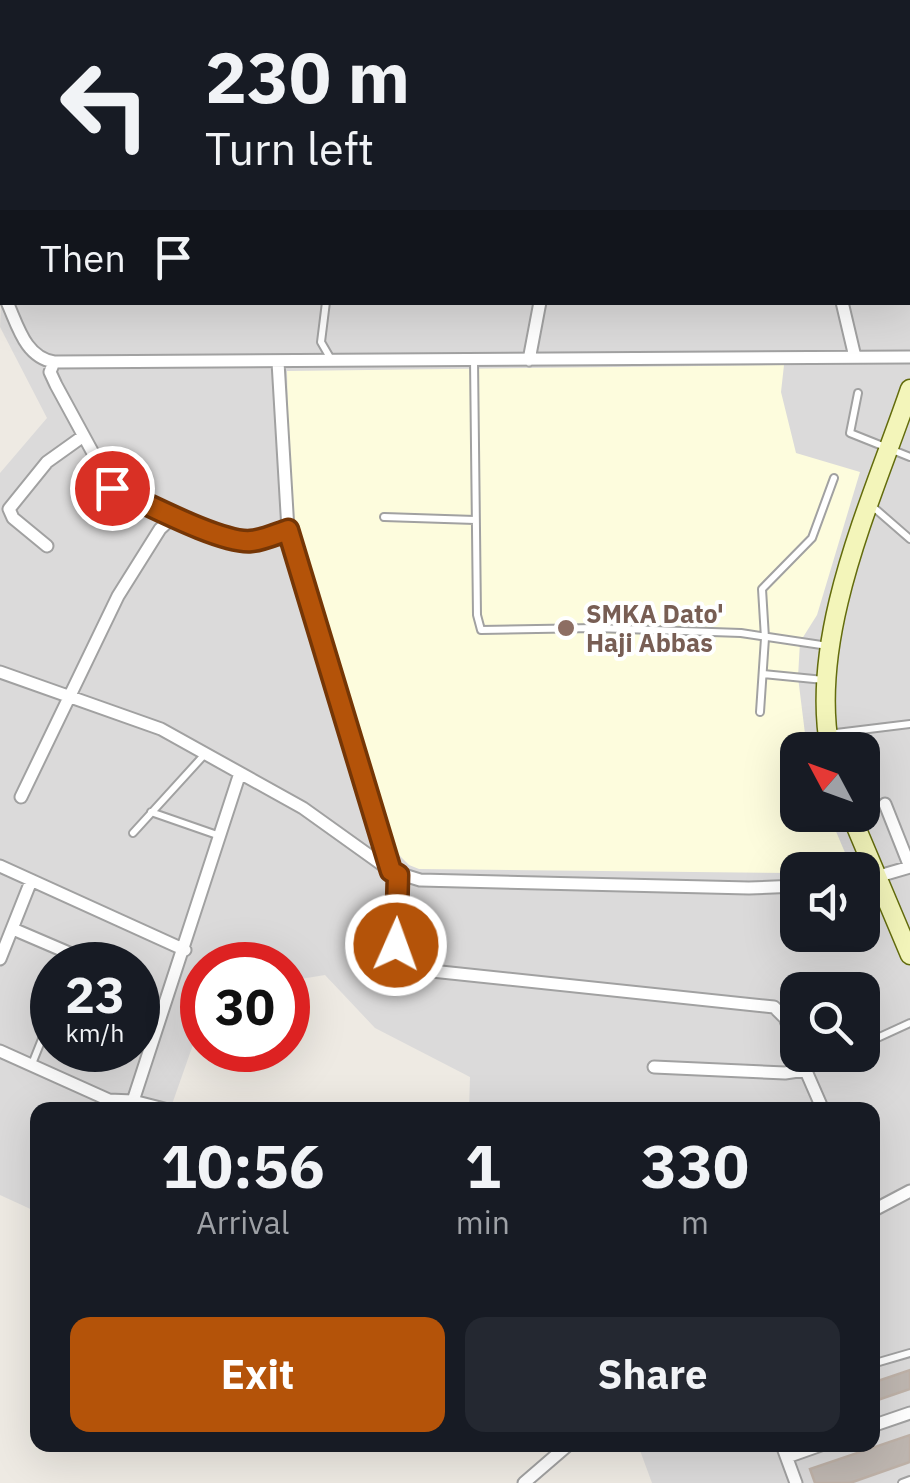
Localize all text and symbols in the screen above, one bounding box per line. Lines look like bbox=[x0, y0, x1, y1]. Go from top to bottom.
text: 230 m bbox=[205, 31, 410, 122]
icon: left bbox=[40, 40, 170, 170]
text: Turn left bbox=[205, 119, 374, 177]
icon: arrive bbox=[146, 230, 201, 285]
text: Then bbox=[40, 233, 126, 282]
pin bbox=[70, 446, 155, 531]
icon: arrive bbox=[85, 461, 140, 516]
place label: SMKA Dato' Haji Abbas bbox=[586, 597, 724, 659]
marker: SMKA Dato' Haji Abbas bbox=[555, 617, 577, 639]
north arrow bbox=[780, 732, 880, 832]
map controls bbox=[780, 732, 880, 1072]
button: sound bbox=[780, 852, 880, 952]
position arrow bbox=[344, 893, 448, 997]
speed limit sign: 30 bbox=[180, 942, 310, 1072]
text: 23 bbox=[65, 962, 125, 1027]
button: search bbox=[780, 972, 880, 1072]
text: km/h bbox=[66, 1016, 124, 1049]
text: 10:56 bbox=[161, 1126, 325, 1205]
text: 1 bbox=[465, 1126, 501, 1205]
text: 330 bbox=[641, 1126, 749, 1205]
text: Arrival bbox=[196, 1201, 290, 1243]
text: min bbox=[456, 1201, 510, 1243]
text: m bbox=[681, 1201, 709, 1243]
button: Exit bbox=[70, 1317, 445, 1432]
button: Share bbox=[465, 1317, 840, 1432]

